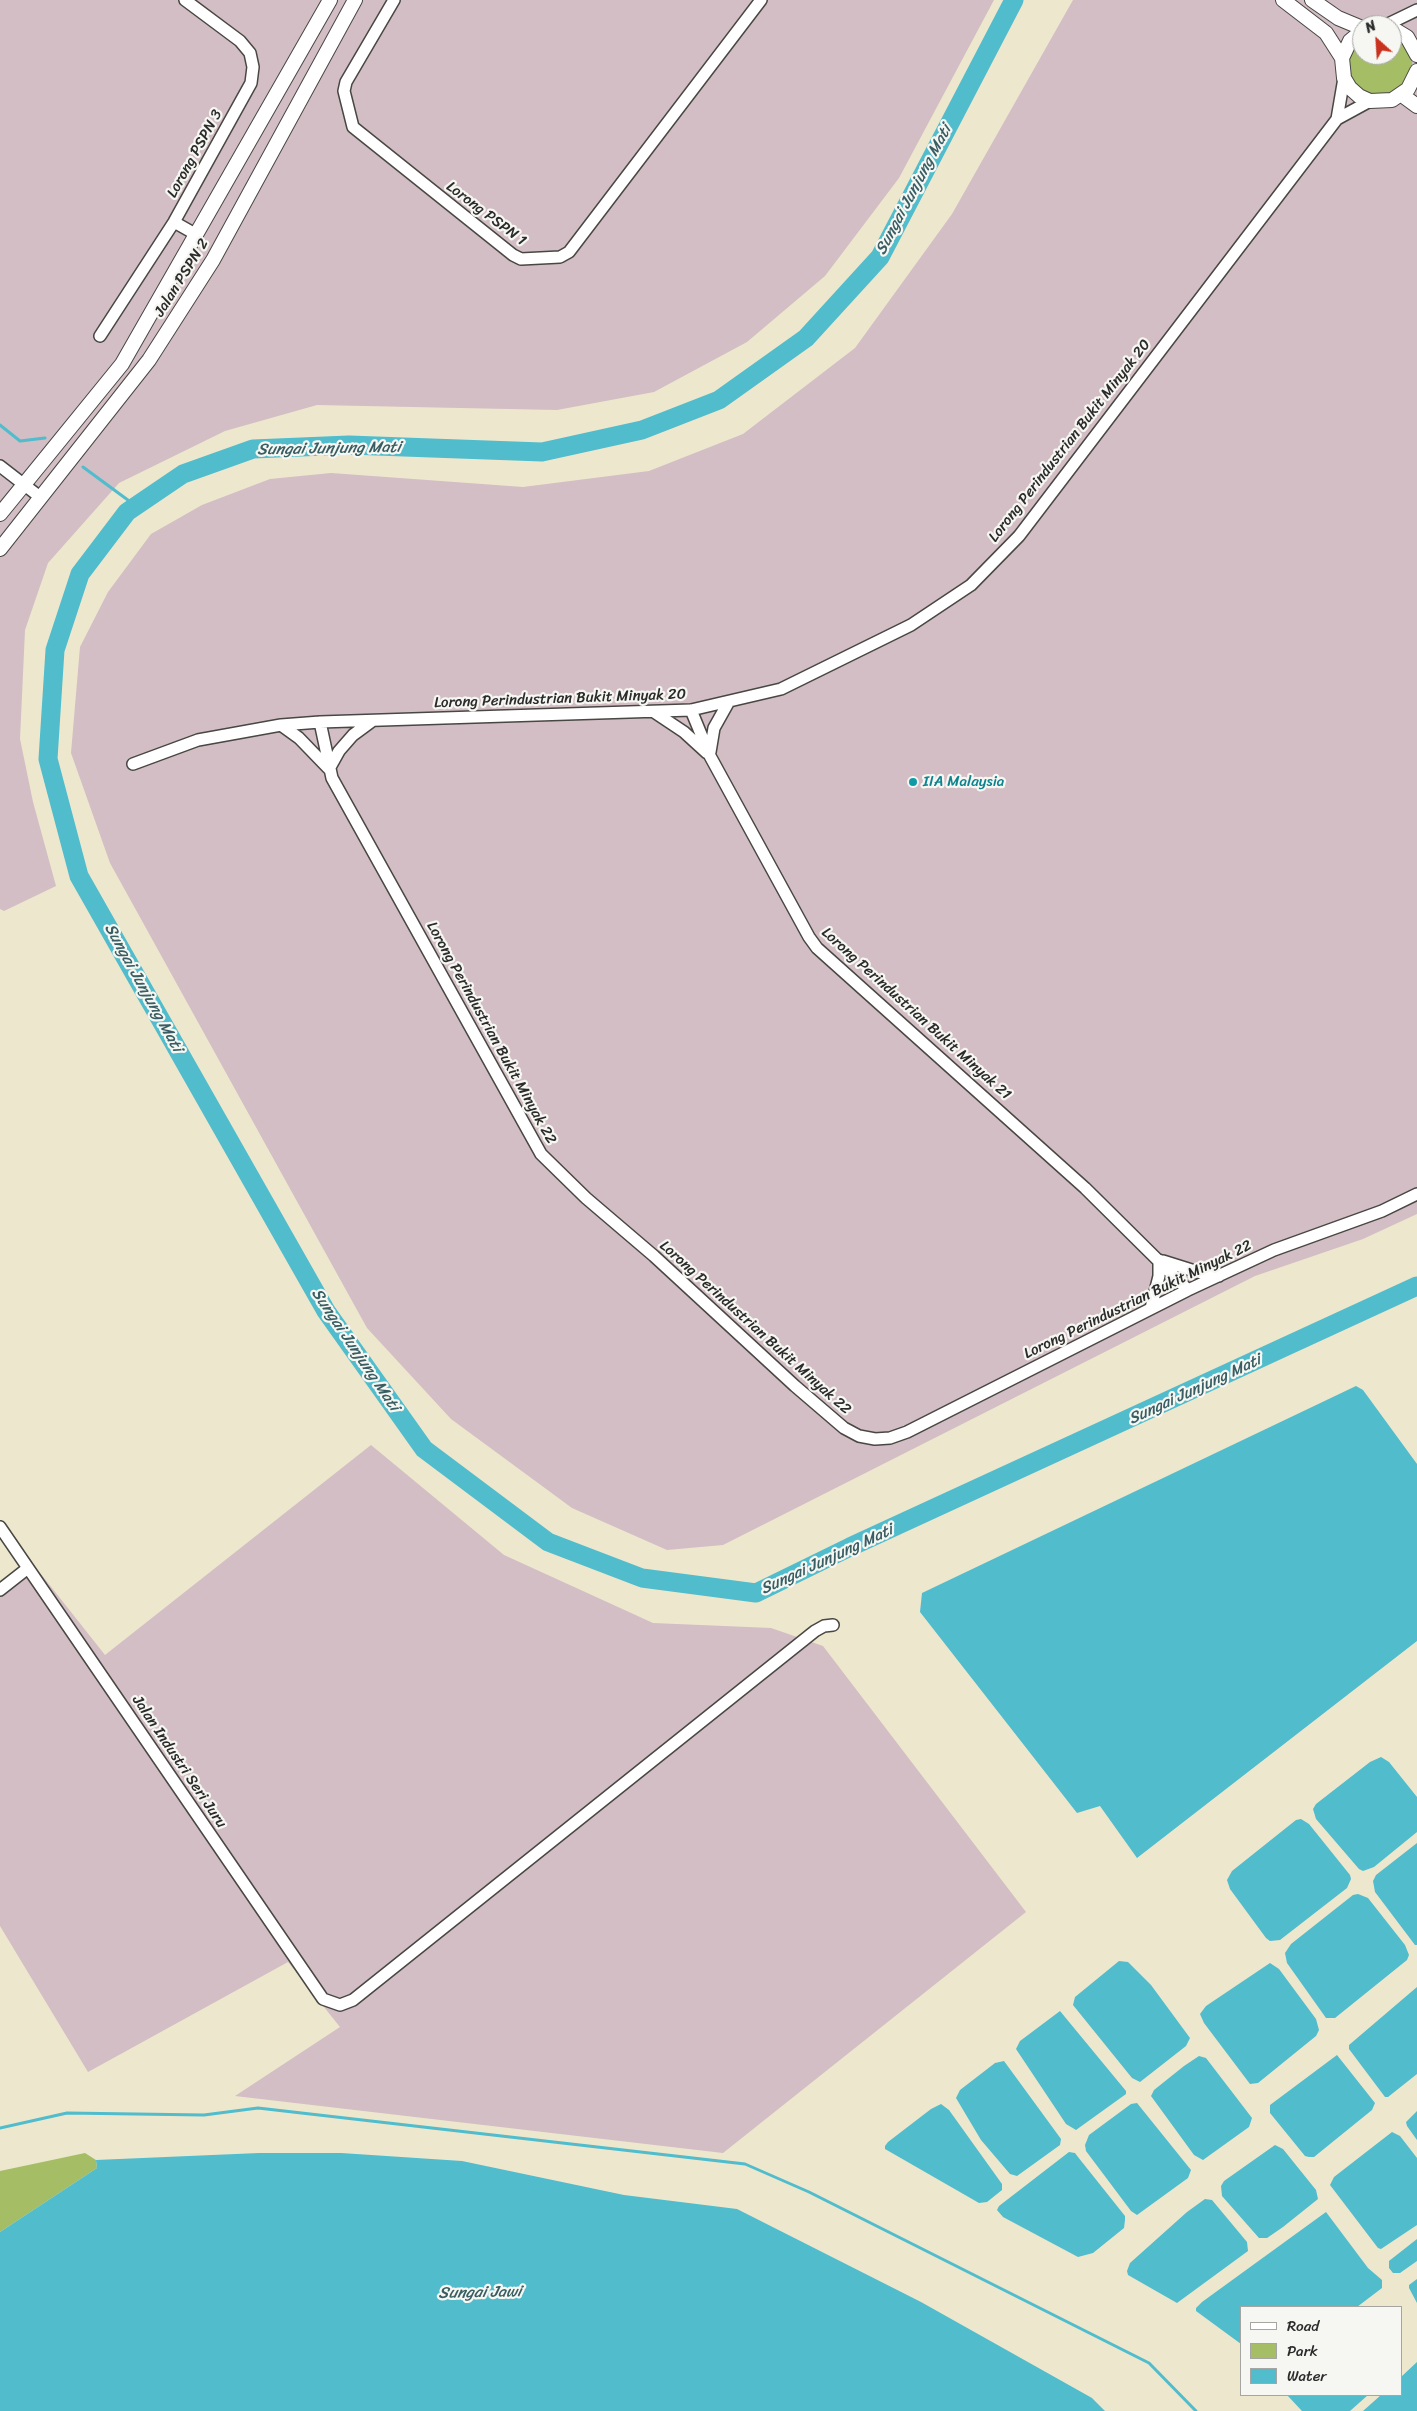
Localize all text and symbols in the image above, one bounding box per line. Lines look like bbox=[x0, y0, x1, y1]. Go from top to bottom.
text: N bbox=[1361, 14, 1380, 40]
north arrow bbox=[1352, 15, 1402, 65]
street label: Lorong PSPN 3 bbox=[163, 107, 227, 201]
water label: Sungai Junjung Mati bbox=[872, 122, 956, 258]
street label: Lorong PSPN 1 bbox=[442, 178, 530, 250]
street label: Jalan PSPN 2 bbox=[151, 236, 213, 320]
street label: Lorong Perindustrian Bukit Minyak 20 bbox=[985, 336, 1155, 546]
water label: Sungai Junjung Mati bbox=[257, 438, 401, 460]
street label: Lorong Perindustrian Bukit Minyak 20 bbox=[434, 686, 686, 712]
place label: IIA Malaysia bbox=[923, 773, 1004, 791]
marker: IIA Malaysia bbox=[907, 776, 919, 788]
street label: Lorong Perindustrian Bukit Minyak 22 bbox=[422, 919, 560, 1147]
water label: Sungai Junjung Mati bbox=[100, 920, 186, 1056]
street label: Lorong Perindustrian Bukit Minyak 21 bbox=[817, 924, 1015, 1104]
street label: Lorong Perindustrian Bukit Minyak 22 bbox=[656, 1237, 854, 1419]
street label: Lorong Perindustrian Bukit Minyak 22 bbox=[1021, 1237, 1255, 1363]
water label: Sungai Junjung Mati bbox=[307, 1285, 403, 1415]
water label: Sungai Junjung Mati bbox=[1126, 1351, 1264, 1429]
water label: Sungai Junjung Mati bbox=[758, 1521, 896, 1599]
street label: Jalan Industri Seri Juru bbox=[128, 1692, 230, 1832]
water label: Sungai Jawi bbox=[438, 2283, 522, 2303]
legend bbox=[1240, 2306, 1402, 2396]
text: Road bbox=[1287, 2313, 1319, 2339]
text: Park bbox=[1287, 2338, 1318, 2364]
text: Water bbox=[1287, 2363, 1327, 2389]

